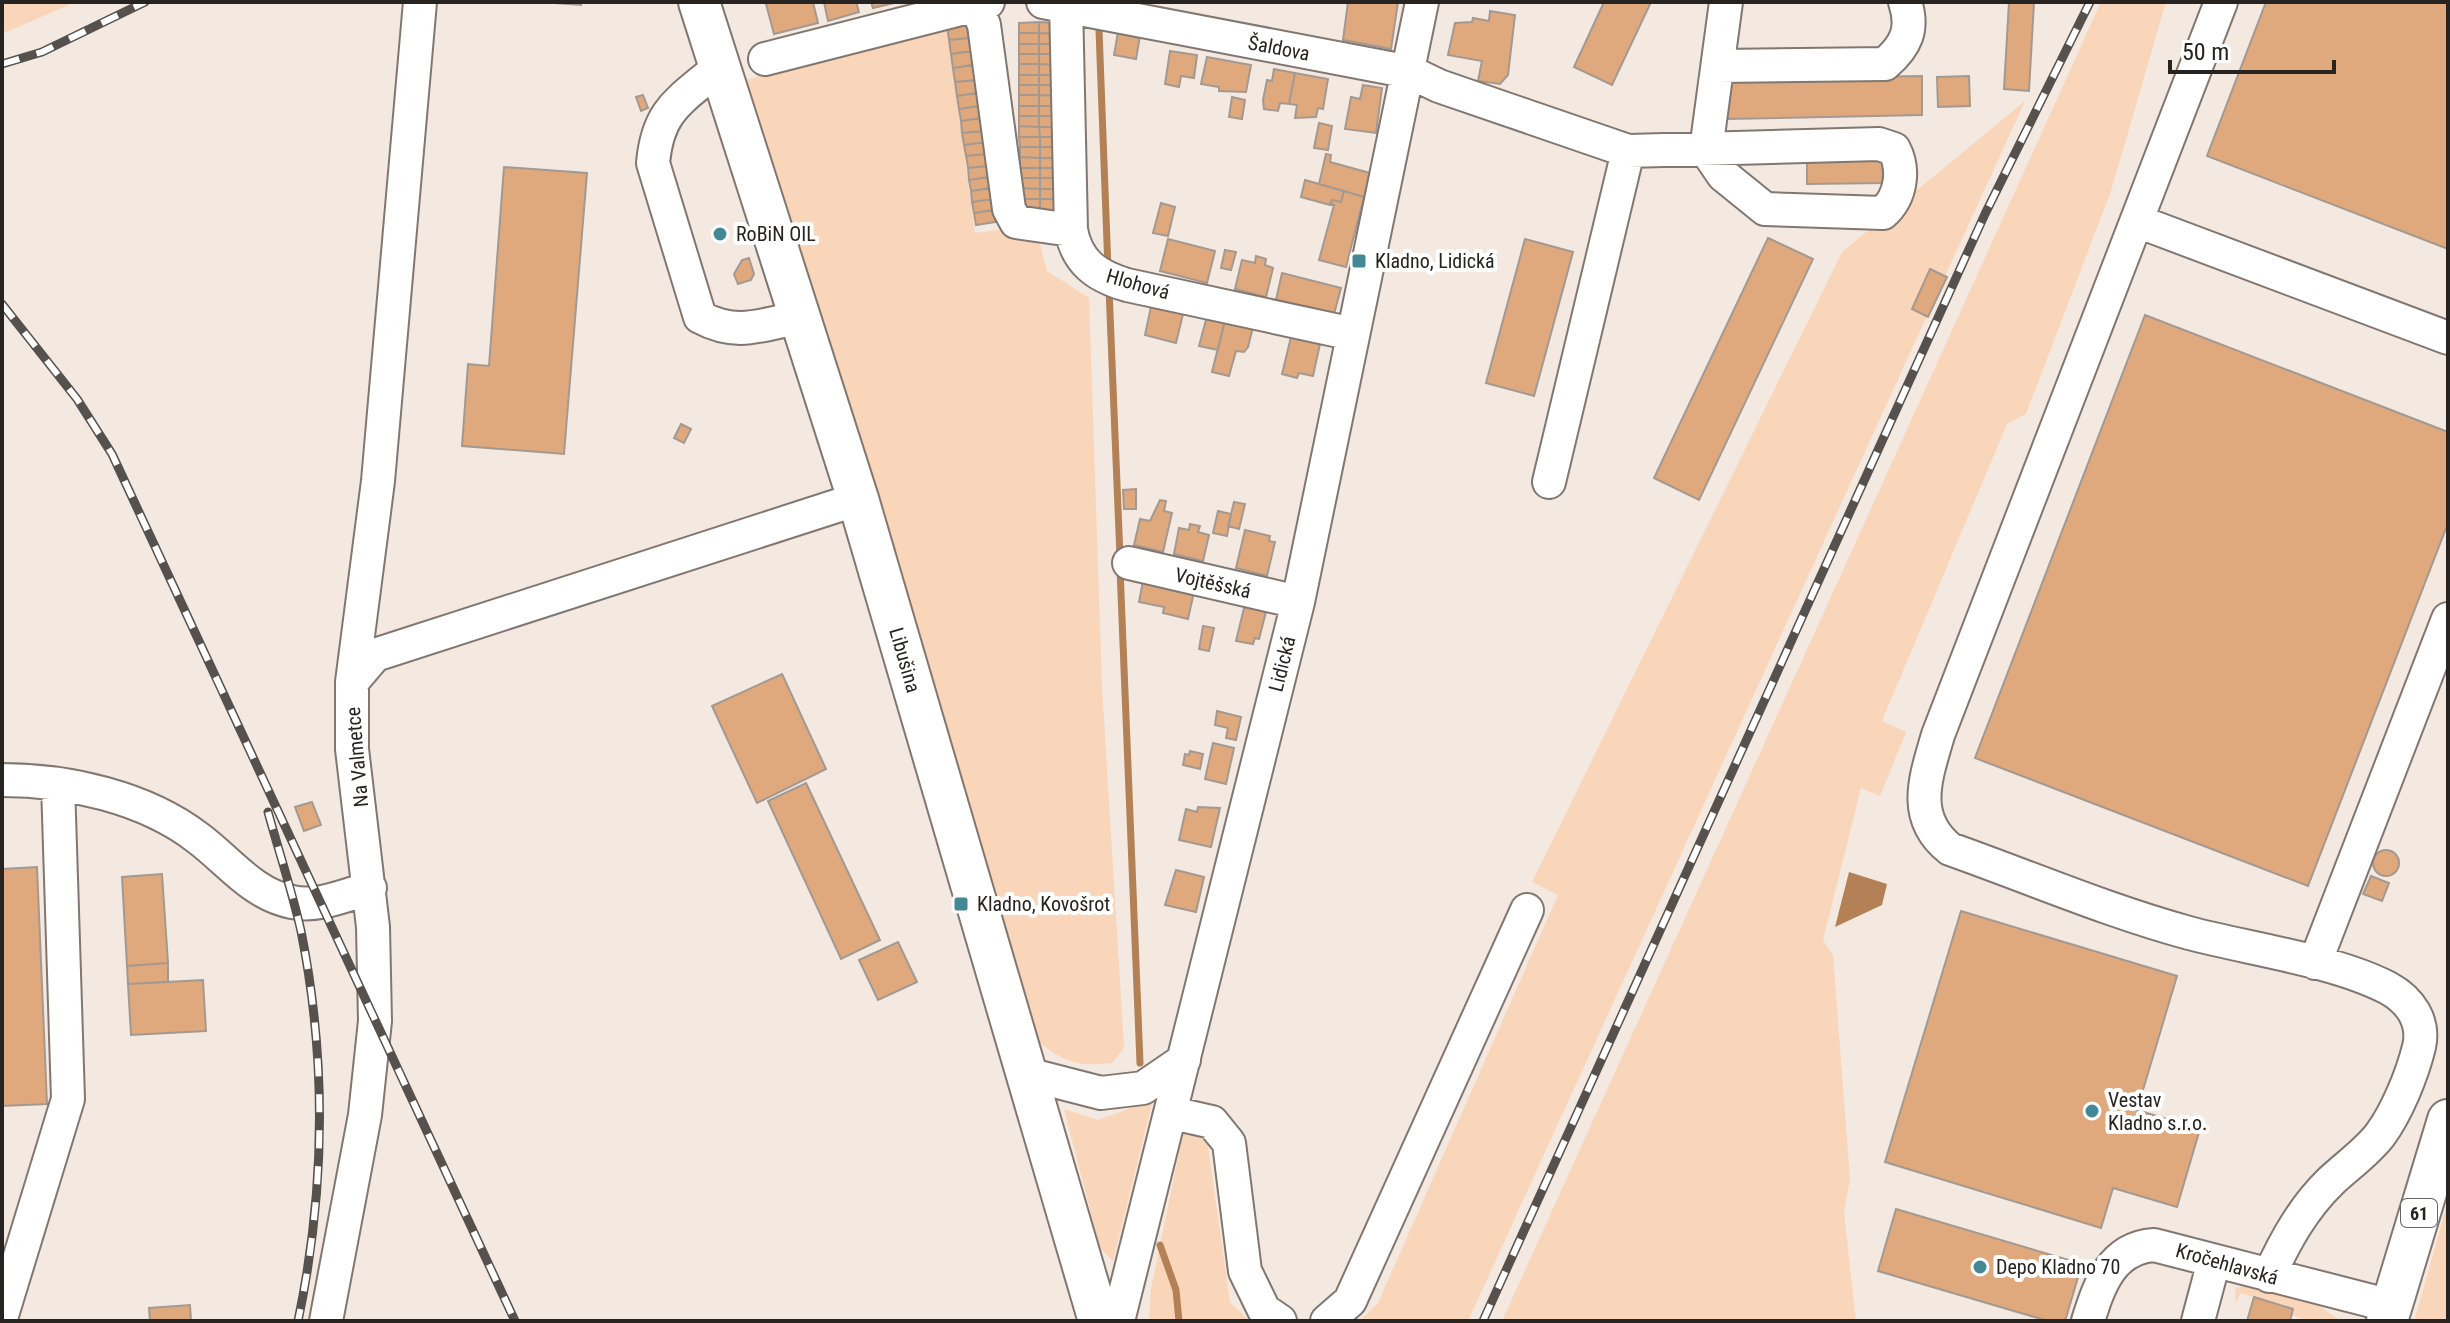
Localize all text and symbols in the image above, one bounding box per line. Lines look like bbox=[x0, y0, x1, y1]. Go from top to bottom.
scale bar bbox=[2170, 24, 2334, 74]
street label: Šaldova bbox=[1246, 30, 1312, 66]
text: 50 m bbox=[2182, 38, 2229, 66]
place label: RoBiN OIL bbox=[736, 222, 816, 246]
marker: RoBiN OIL bbox=[711, 225, 729, 243]
place label: Kladno, Lidická bbox=[1375, 249, 1495, 273]
marker: Kladno, Lidická bbox=[1350, 252, 1368, 270]
street label: Hlohová bbox=[1104, 264, 1172, 304]
street label: Vojtěšská bbox=[1173, 563, 1253, 603]
street label: Libušina bbox=[884, 625, 926, 695]
street label: Lidická bbox=[1264, 634, 1300, 694]
street label: Na Valmetce bbox=[341, 706, 373, 808]
place label: Kladno, Kovošrot bbox=[977, 892, 1110, 916]
marker: Kladno, Kovošrot bbox=[952, 895, 970, 913]
place label: Vestav Kladno s.r.o. bbox=[2108, 1088, 2207, 1135]
marker: Vestav Kladno s.r.o. bbox=[2083, 1102, 2101, 1120]
road number: 61 bbox=[2401, 1199, 2437, 1227]
street label: Kročehlavská bbox=[2173, 1238, 2281, 1290]
place label: Depo Kladno 70 bbox=[1996, 1255, 2120, 1279]
marker: Depo Kladno 70 bbox=[1971, 1258, 1989, 1276]

